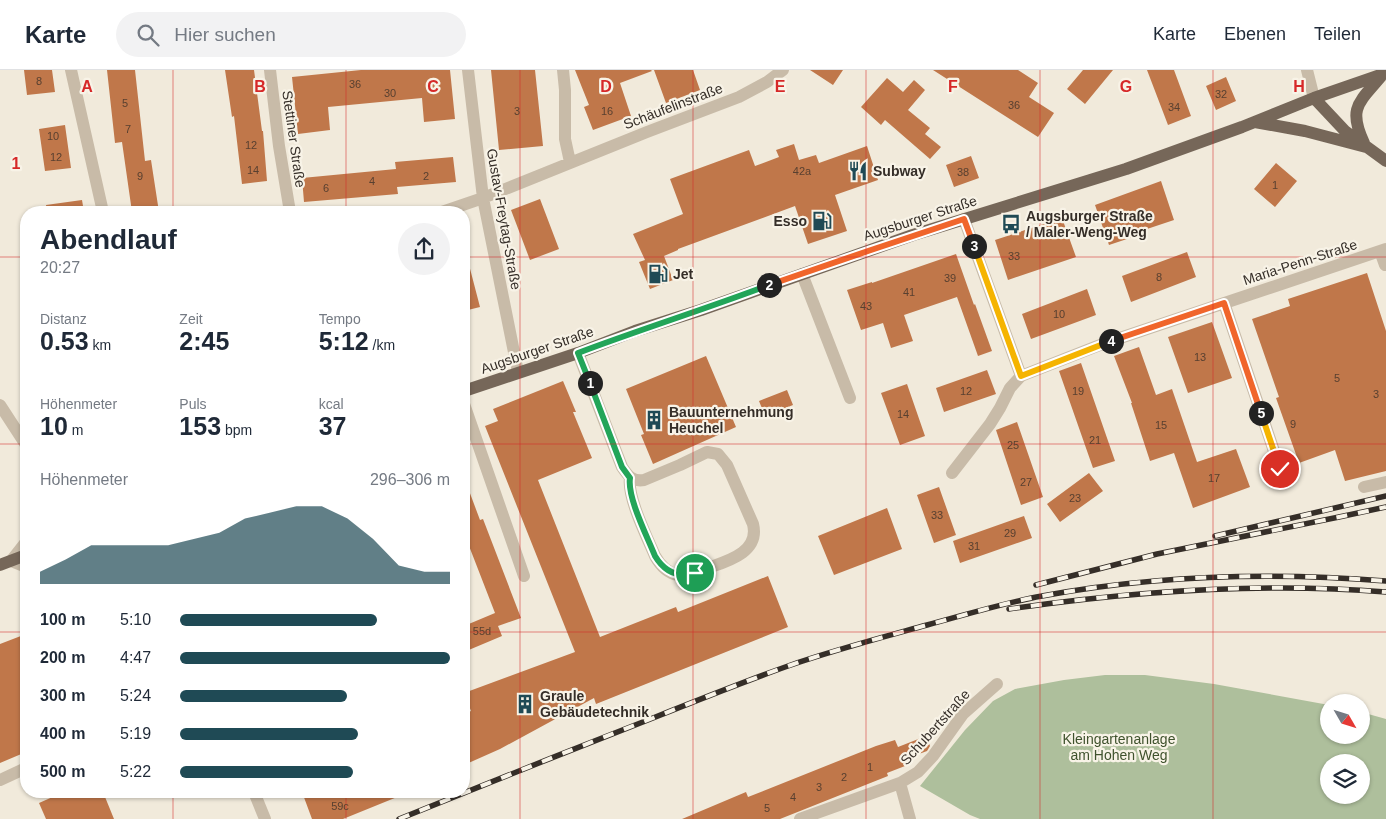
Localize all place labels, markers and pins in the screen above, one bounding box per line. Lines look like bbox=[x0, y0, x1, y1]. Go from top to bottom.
restaurant icon: Subway bbox=[847, 160, 869, 182]
place label: Subway bbox=[873, 163, 926, 179]
place label: Augsburger Straße / Maler-Weng-Weg bbox=[1026, 208, 1153, 240]
fuel station icon: Esso bbox=[811, 210, 833, 232]
place label: Esso bbox=[774, 213, 807, 229]
bus stop icon: Augsburger Straße / Maler-Weng-Weg bbox=[1000, 213, 1022, 235]
pin: 3 bbox=[962, 234, 986, 258]
fuel station icon: Jet bbox=[647, 263, 669, 285]
place label: Jet bbox=[673, 266, 694, 282]
pin: 2 bbox=[756, 272, 782, 298]
pin: 4 bbox=[1098, 328, 1124, 354]
pin: 1 bbox=[578, 370, 602, 396]
pin: 5 bbox=[1248, 400, 1274, 426]
place label: Bauunternehmung Heuchel bbox=[669, 404, 793, 436]
building icon: Bauunternehmung Heuchel bbox=[643, 409, 665, 431]
pin bbox=[1259, 448, 1301, 490]
pin bbox=[674, 552, 716, 594]
place label: Graule Gebäudetechnik bbox=[540, 688, 649, 720]
building icon: Graule Gebäudetechnik bbox=[514, 693, 536, 715]

